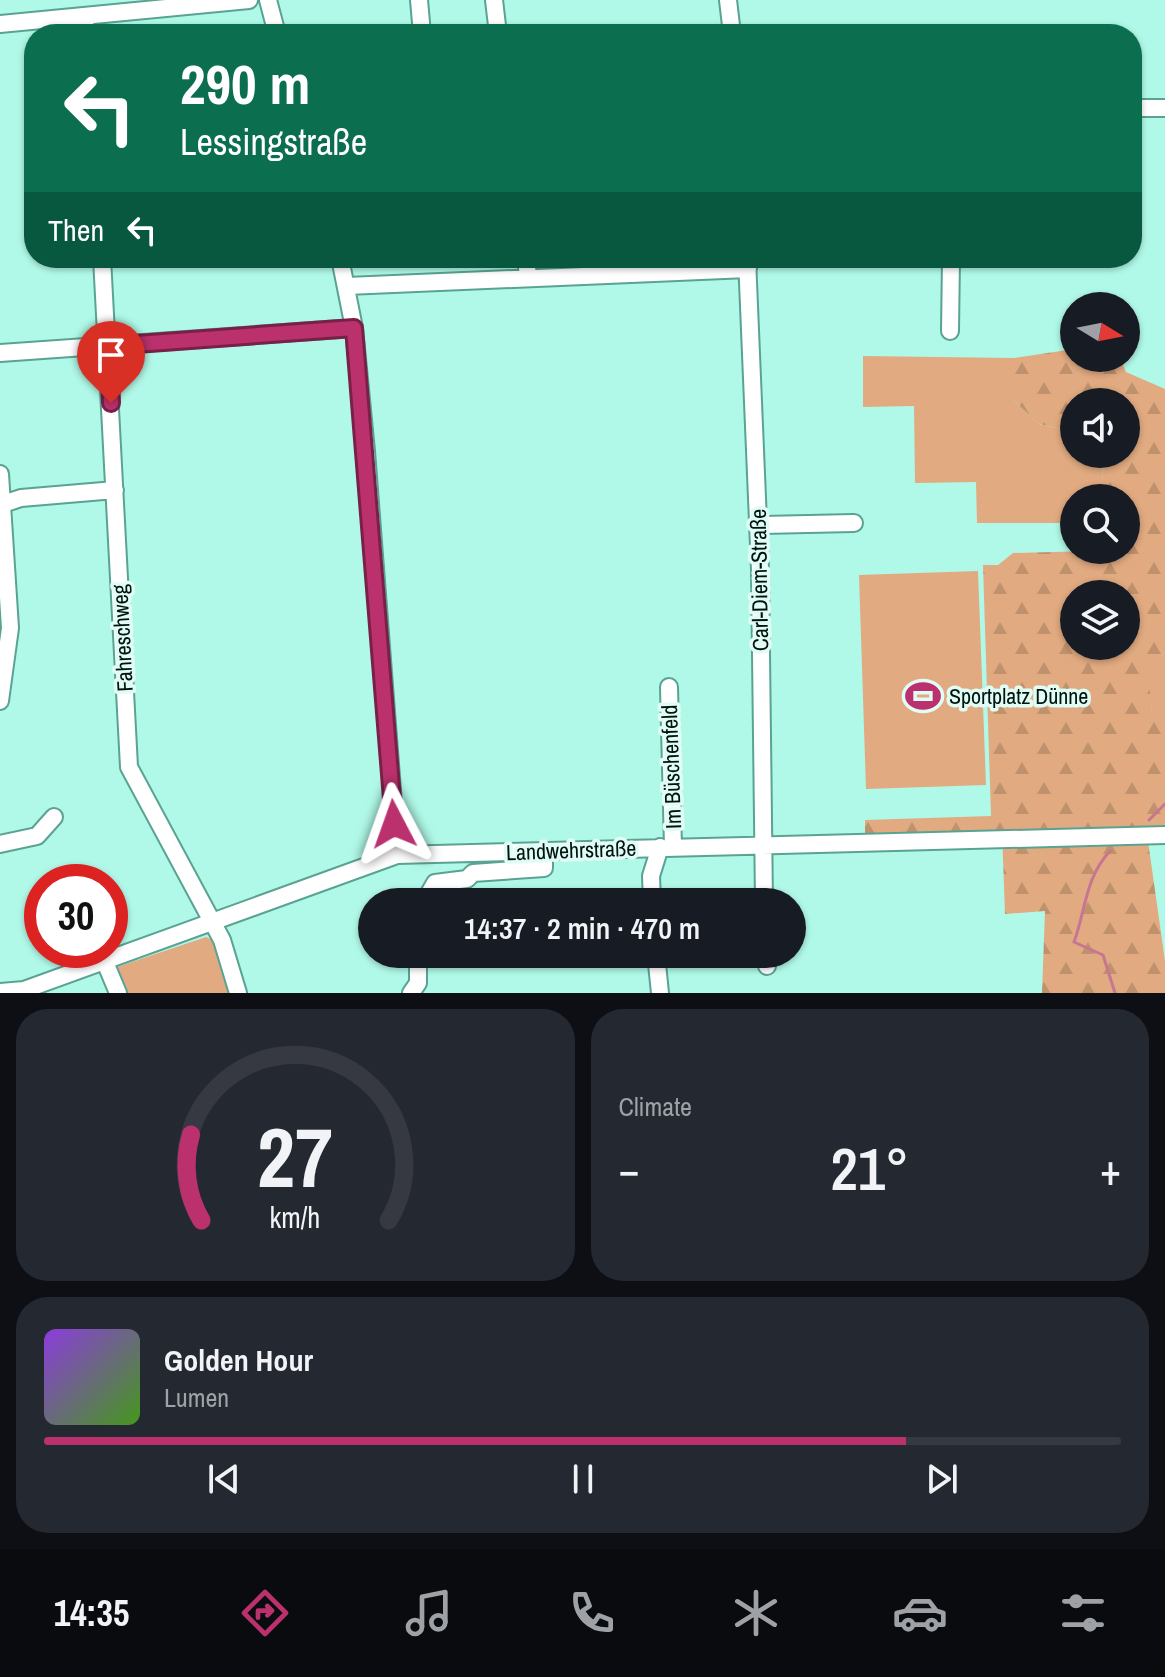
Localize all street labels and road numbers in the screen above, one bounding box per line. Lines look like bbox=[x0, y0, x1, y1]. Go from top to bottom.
street label: Carl-Diem-Straße bbox=[743, 509, 775, 651]
street label: Fahreschweg bbox=[104, 584, 140, 692]
street label: Im Büschenfeld bbox=[654, 704, 688, 830]
street label: Landwehrstraße bbox=[505, 833, 637, 867]

